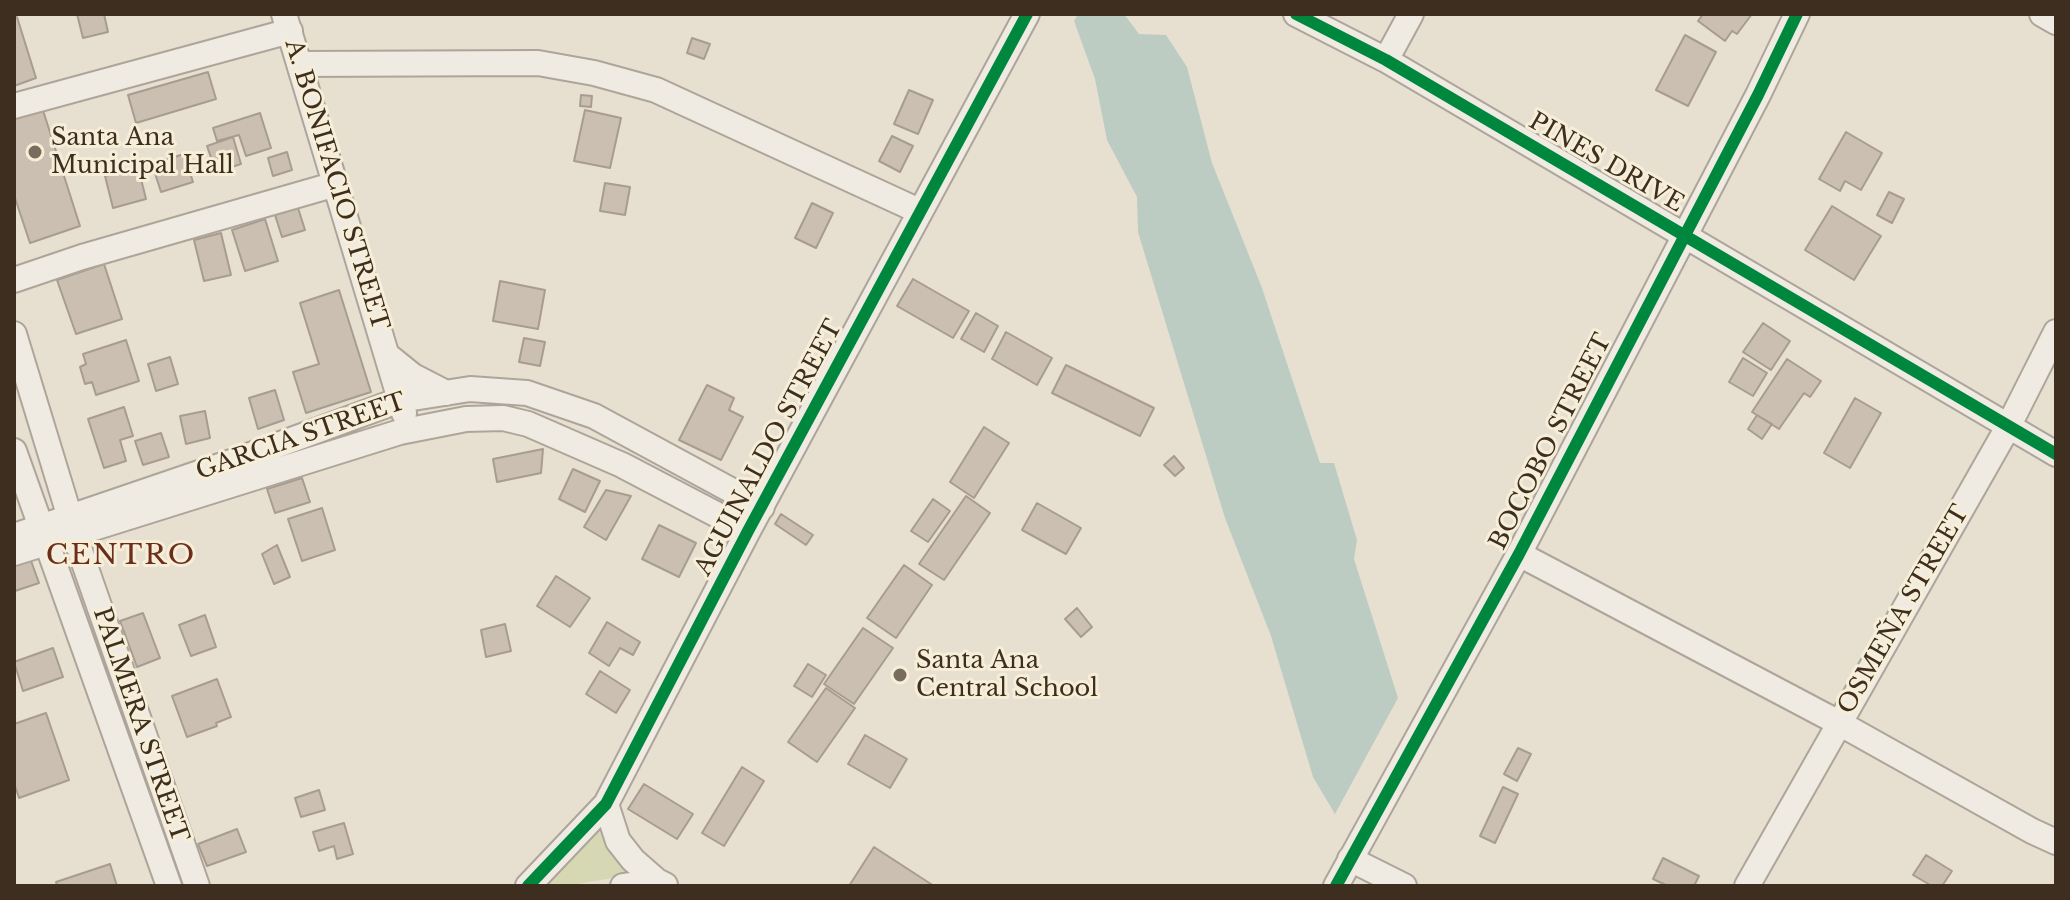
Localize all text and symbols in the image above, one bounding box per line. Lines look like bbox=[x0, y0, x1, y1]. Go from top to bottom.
street label: A. BONIFACIO STREET bbox=[278, 36, 394, 334]
street label: PINES DRIVE bbox=[1523, 107, 1689, 219]
place label: Santa Ana Municipal Hall bbox=[51, 124, 234, 180]
marker: Santa Ana Municipal Hall bbox=[26, 143, 44, 161]
street label: AGUINALDO STREET bbox=[689, 315, 849, 581]
street label: BOCOBO STREET bbox=[1484, 329, 1618, 555]
street label: GARCIA STREET bbox=[192, 388, 410, 486]
street label: OSMEÑA STREET bbox=[1832, 501, 1976, 719]
district label: CENTRO bbox=[46, 539, 196, 573]
street label: PALMERA STREET bbox=[86, 604, 194, 846]
place label: Santa Ana Central School bbox=[916, 647, 1098, 703]
marker: Santa Ana Central School bbox=[891, 666, 909, 684]

